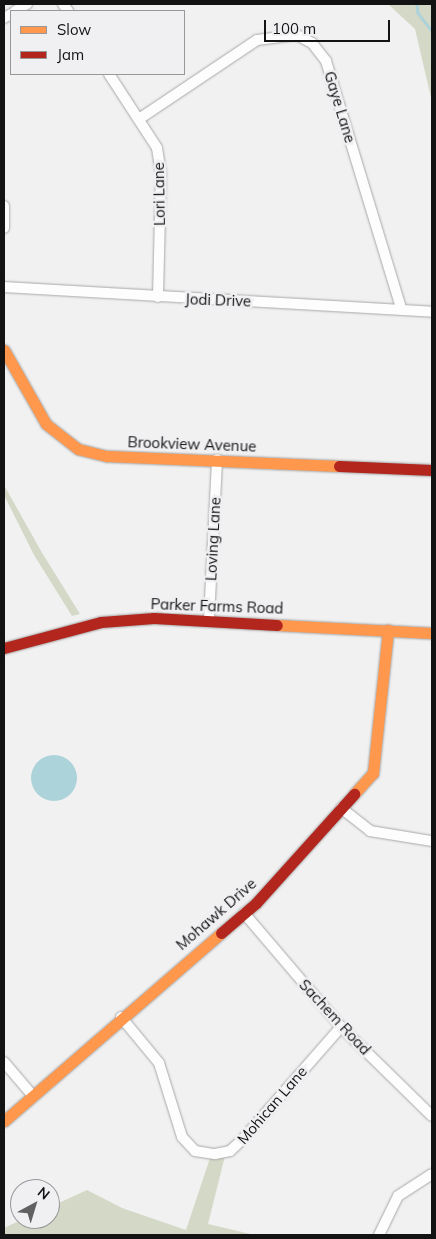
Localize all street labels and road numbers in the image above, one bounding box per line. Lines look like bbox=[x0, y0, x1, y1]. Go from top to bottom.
street label: Gaye Lane bbox=[321, 69, 359, 145]
street label: Lori Lane bbox=[149, 162, 169, 226]
street label: Jodi Drive bbox=[185, 290, 251, 310]
street label: Brookview Avenue bbox=[127, 433, 257, 455]
street label: Loving Lane bbox=[202, 497, 224, 581]
street label: Parker Farms Road bbox=[150, 595, 284, 617]
street label: Mohawk Drive bbox=[172, 874, 260, 954]
street label: Sachem Road bbox=[295, 976, 375, 1058]
street label: Mohican Lane bbox=[233, 1062, 311, 1148]

